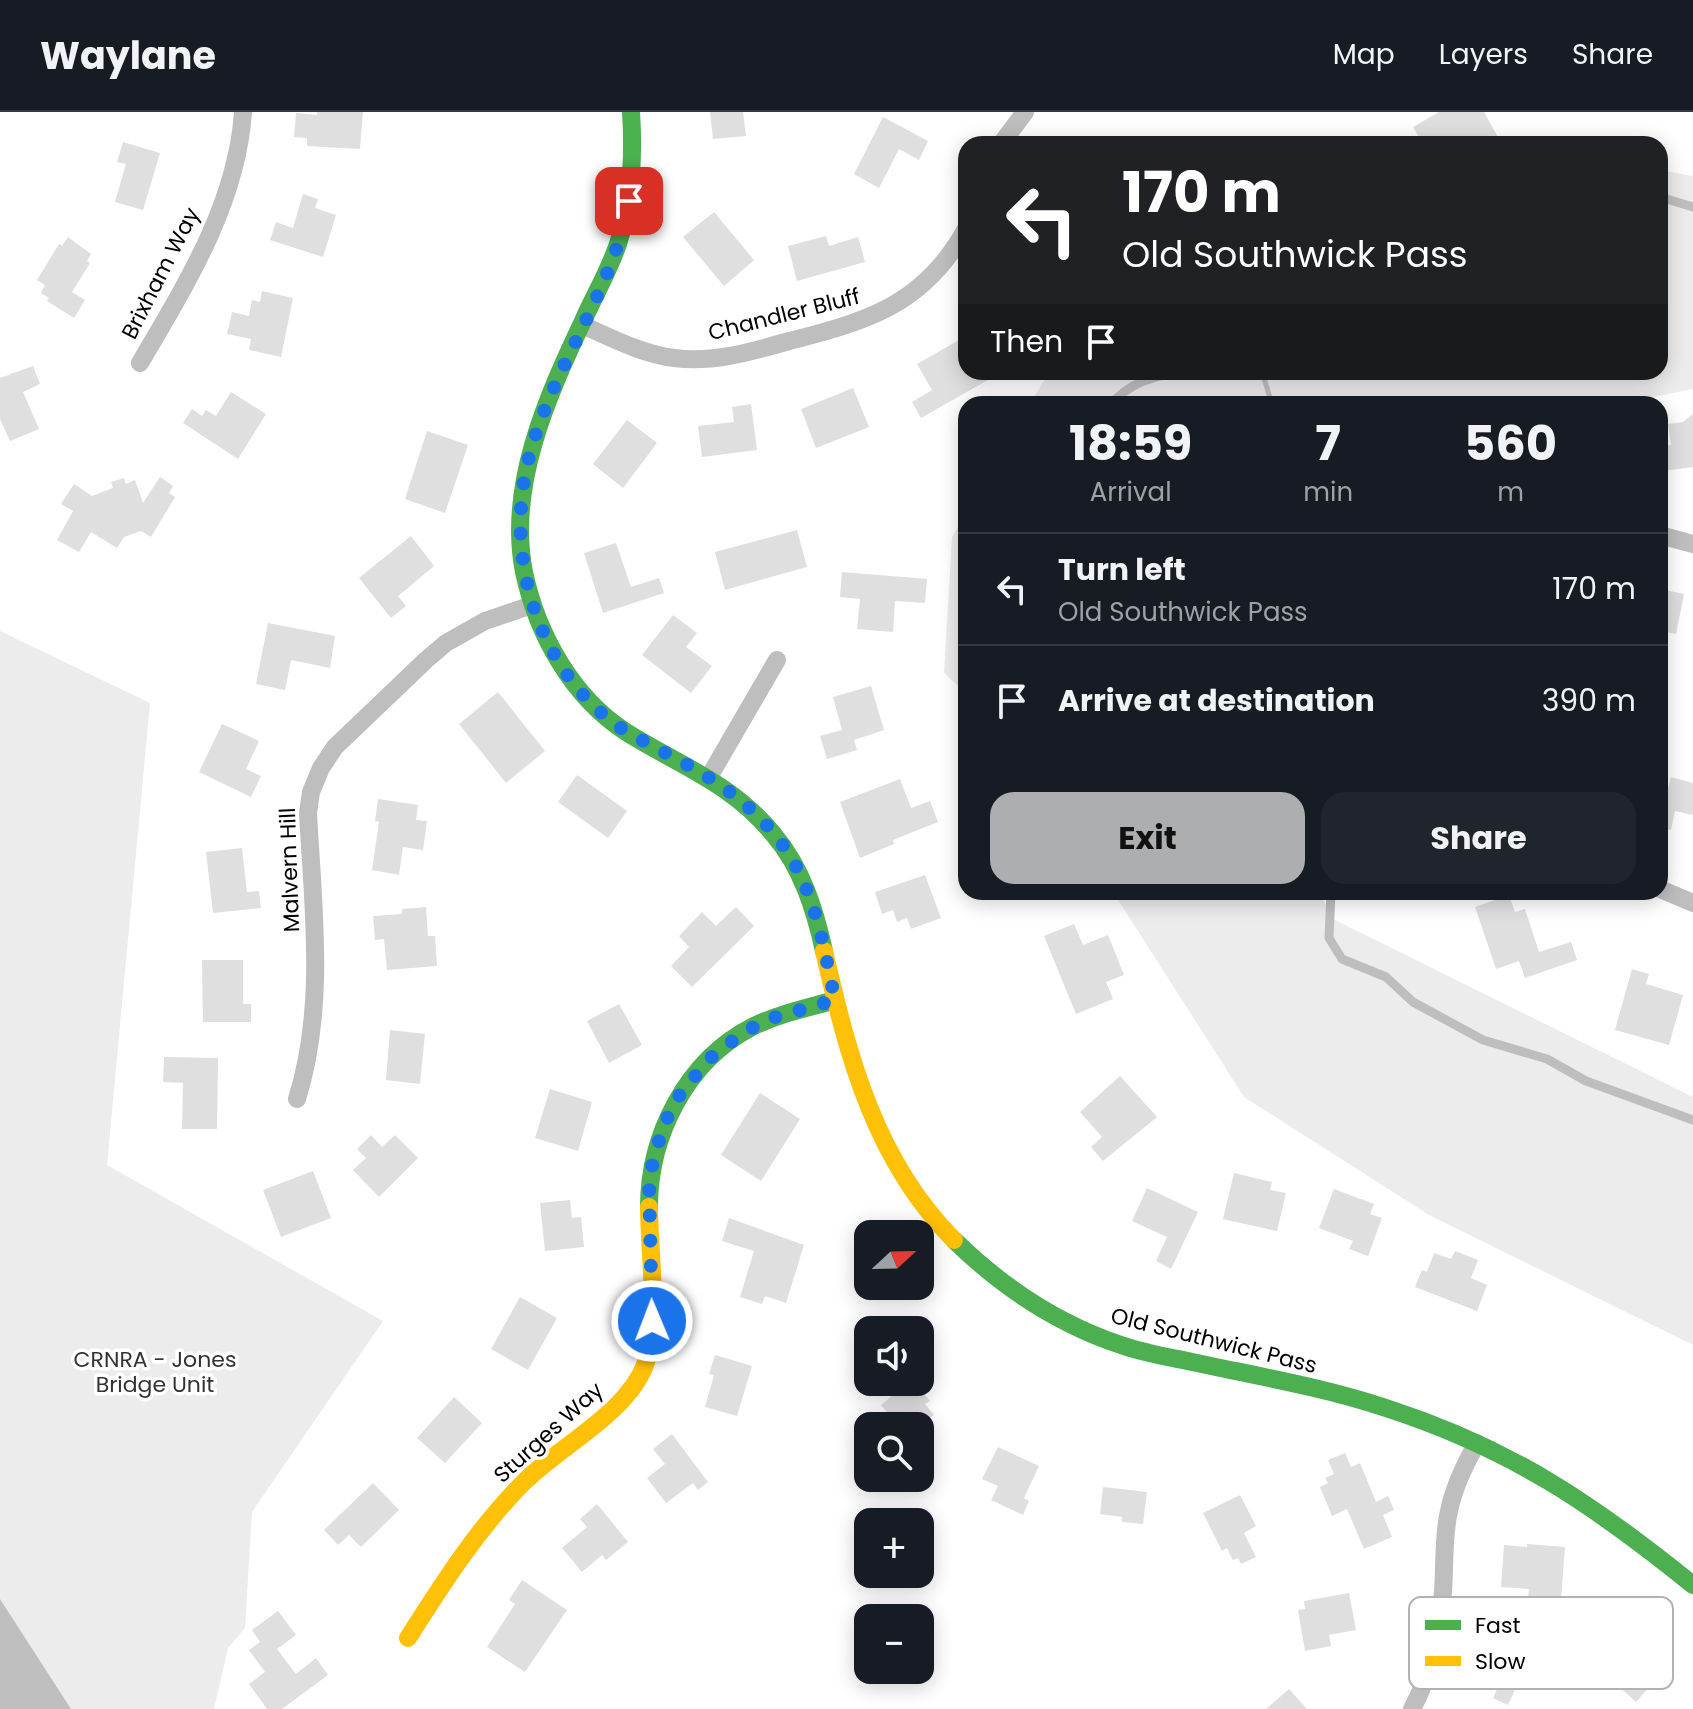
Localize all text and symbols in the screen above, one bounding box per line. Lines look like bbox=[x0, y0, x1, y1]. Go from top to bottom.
text: Waylane bbox=[40, 29, 216, 82]
text: Map bbox=[1333, 35, 1395, 74]
text: Layers bbox=[1439, 35, 1528, 74]
text: Share bbox=[1572, 35, 1653, 74]
text: 170 m bbox=[1122, 153, 1281, 232]
pin bbox=[595, 167, 663, 235]
icon: left bbox=[990, 168, 1094, 272]
icon: arrive bbox=[607, 179, 651, 223]
street label: Brixham Way bbox=[114, 202, 207, 344]
text: Old Southwick Pass bbox=[1122, 229, 1468, 280]
street label: Chandler Bluff bbox=[705, 281, 863, 348]
text: Then bbox=[990, 320, 1063, 363]
icon: arrive bbox=[1079, 320, 1123, 364]
text: 18:59 bbox=[1069, 410, 1192, 477]
text: 7 bbox=[1315, 410, 1341, 477]
text: 560 bbox=[1464, 410, 1557, 477]
text: Arrival bbox=[1090, 474, 1172, 510]
text: min bbox=[1303, 474, 1353, 510]
text: m bbox=[1497, 474, 1524, 510]
text: Turn left bbox=[1058, 548, 1186, 591]
icon: left bbox=[990, 567, 1034, 611]
text: 170 m bbox=[1552, 567, 1636, 610]
text: Old Southwick Pass bbox=[1058, 594, 1308, 630]
icon: arrive bbox=[990, 679, 1034, 723]
text: Arrive at destination bbox=[1058, 679, 1375, 722]
text: 390 m bbox=[1542, 679, 1636, 722]
button: Exit bbox=[990, 792, 1305, 884]
button: Share bbox=[1321, 792, 1636, 884]
street label: Malvern Hill bbox=[272, 807, 307, 933]
north arrow bbox=[854, 1220, 934, 1300]
map controls bbox=[854, 1220, 934, 1684]
position arrow bbox=[610, 1279, 694, 1363]
street label: Old Southwick Pass bbox=[1108, 1300, 1320, 1381]
button: sound bbox=[854, 1316, 934, 1396]
park label: CRNRA - Jones Bridge Unit bbox=[74, 1344, 236, 1400]
street label: Sturges Way bbox=[487, 1374, 610, 1490]
button: search bbox=[854, 1412, 934, 1492]
button: + bbox=[854, 1508, 934, 1588]
legend bbox=[1409, 1597, 1673, 1689]
button: − bbox=[854, 1604, 934, 1684]
text: Fast bbox=[1475, 1610, 1520, 1641]
text: Slow bbox=[1475, 1646, 1525, 1677]

